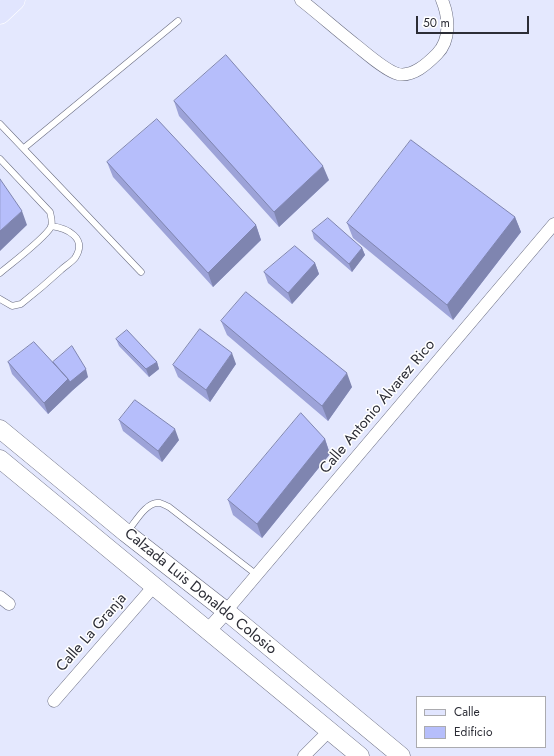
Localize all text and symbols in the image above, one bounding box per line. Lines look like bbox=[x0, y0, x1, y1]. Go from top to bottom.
scale bar bbox=[418, 8, 531, 34]
text: 50 m bbox=[423, 14, 450, 32]
street label: Calle Antonio Álvarez Rico bbox=[317, 336, 439, 478]
street label: Calzada Luis Donaldo Colosio bbox=[120, 525, 280, 659]
street label: Calle La Granja bbox=[53, 590, 131, 676]
legend bbox=[416, 696, 546, 748]
text: Calle bbox=[454, 703, 480, 721]
text: Edificio bbox=[454, 723, 493, 741]

